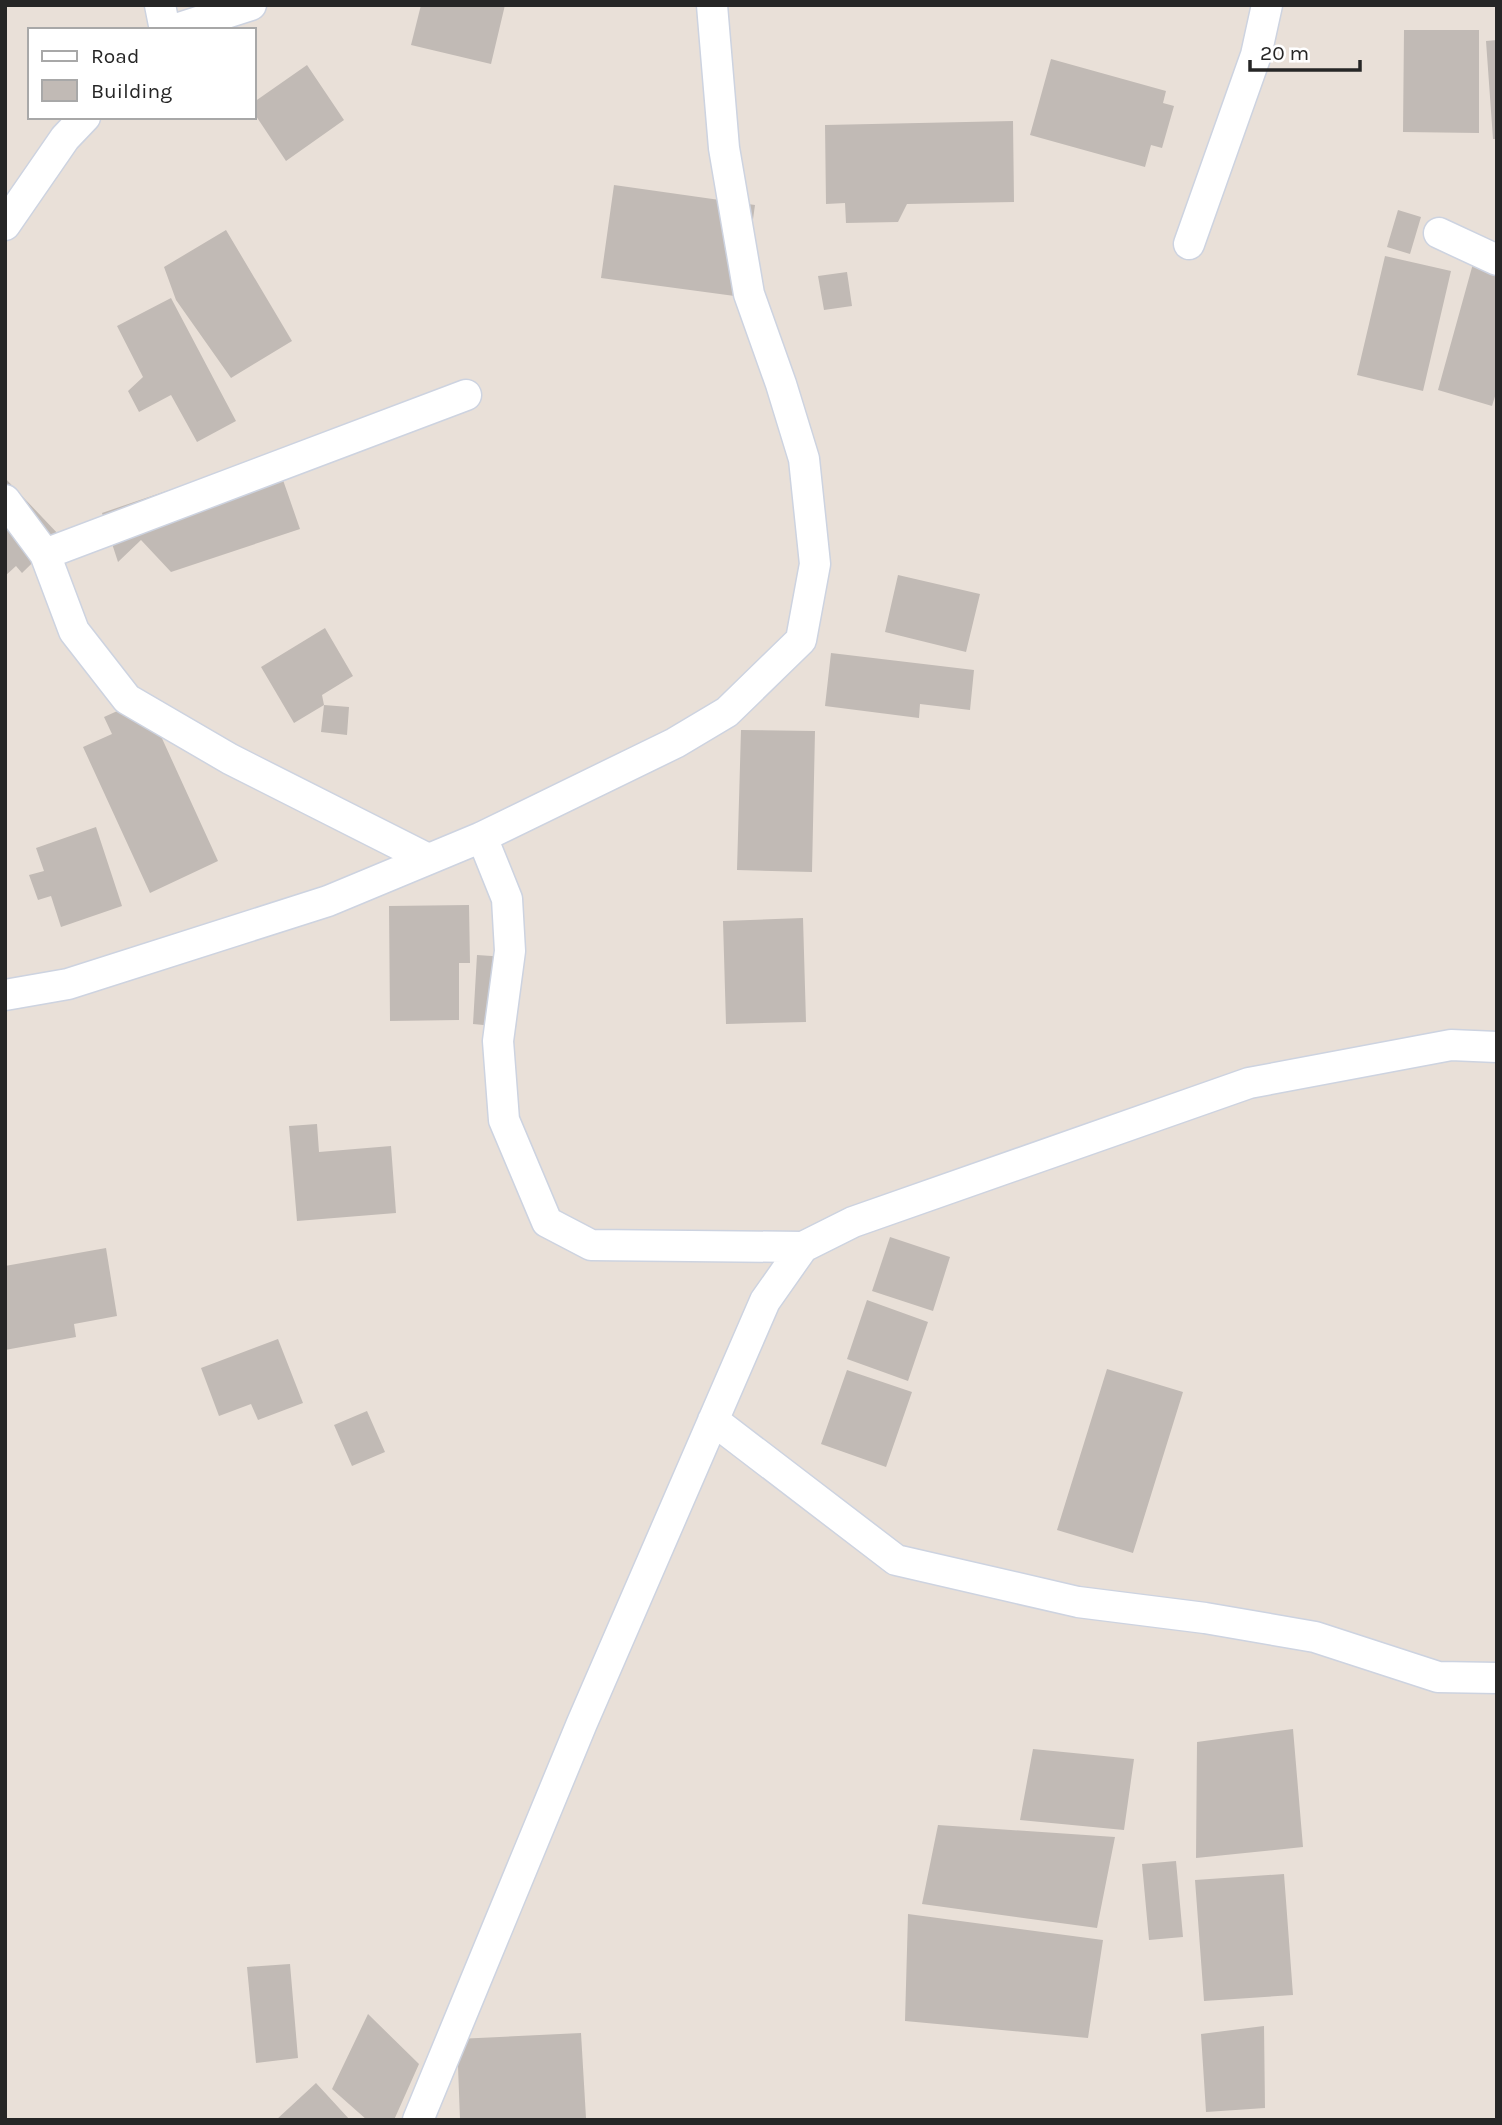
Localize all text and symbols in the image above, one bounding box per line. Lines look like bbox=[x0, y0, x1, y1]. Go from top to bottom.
legend bbox=[28, 28, 256, 119]
scale bar bbox=[1250, 28, 1360, 72]
text: 20 m bbox=[1260, 41, 1309, 65]
text: Road bbox=[91, 44, 139, 68]
text: Building bbox=[91, 79, 172, 103]

